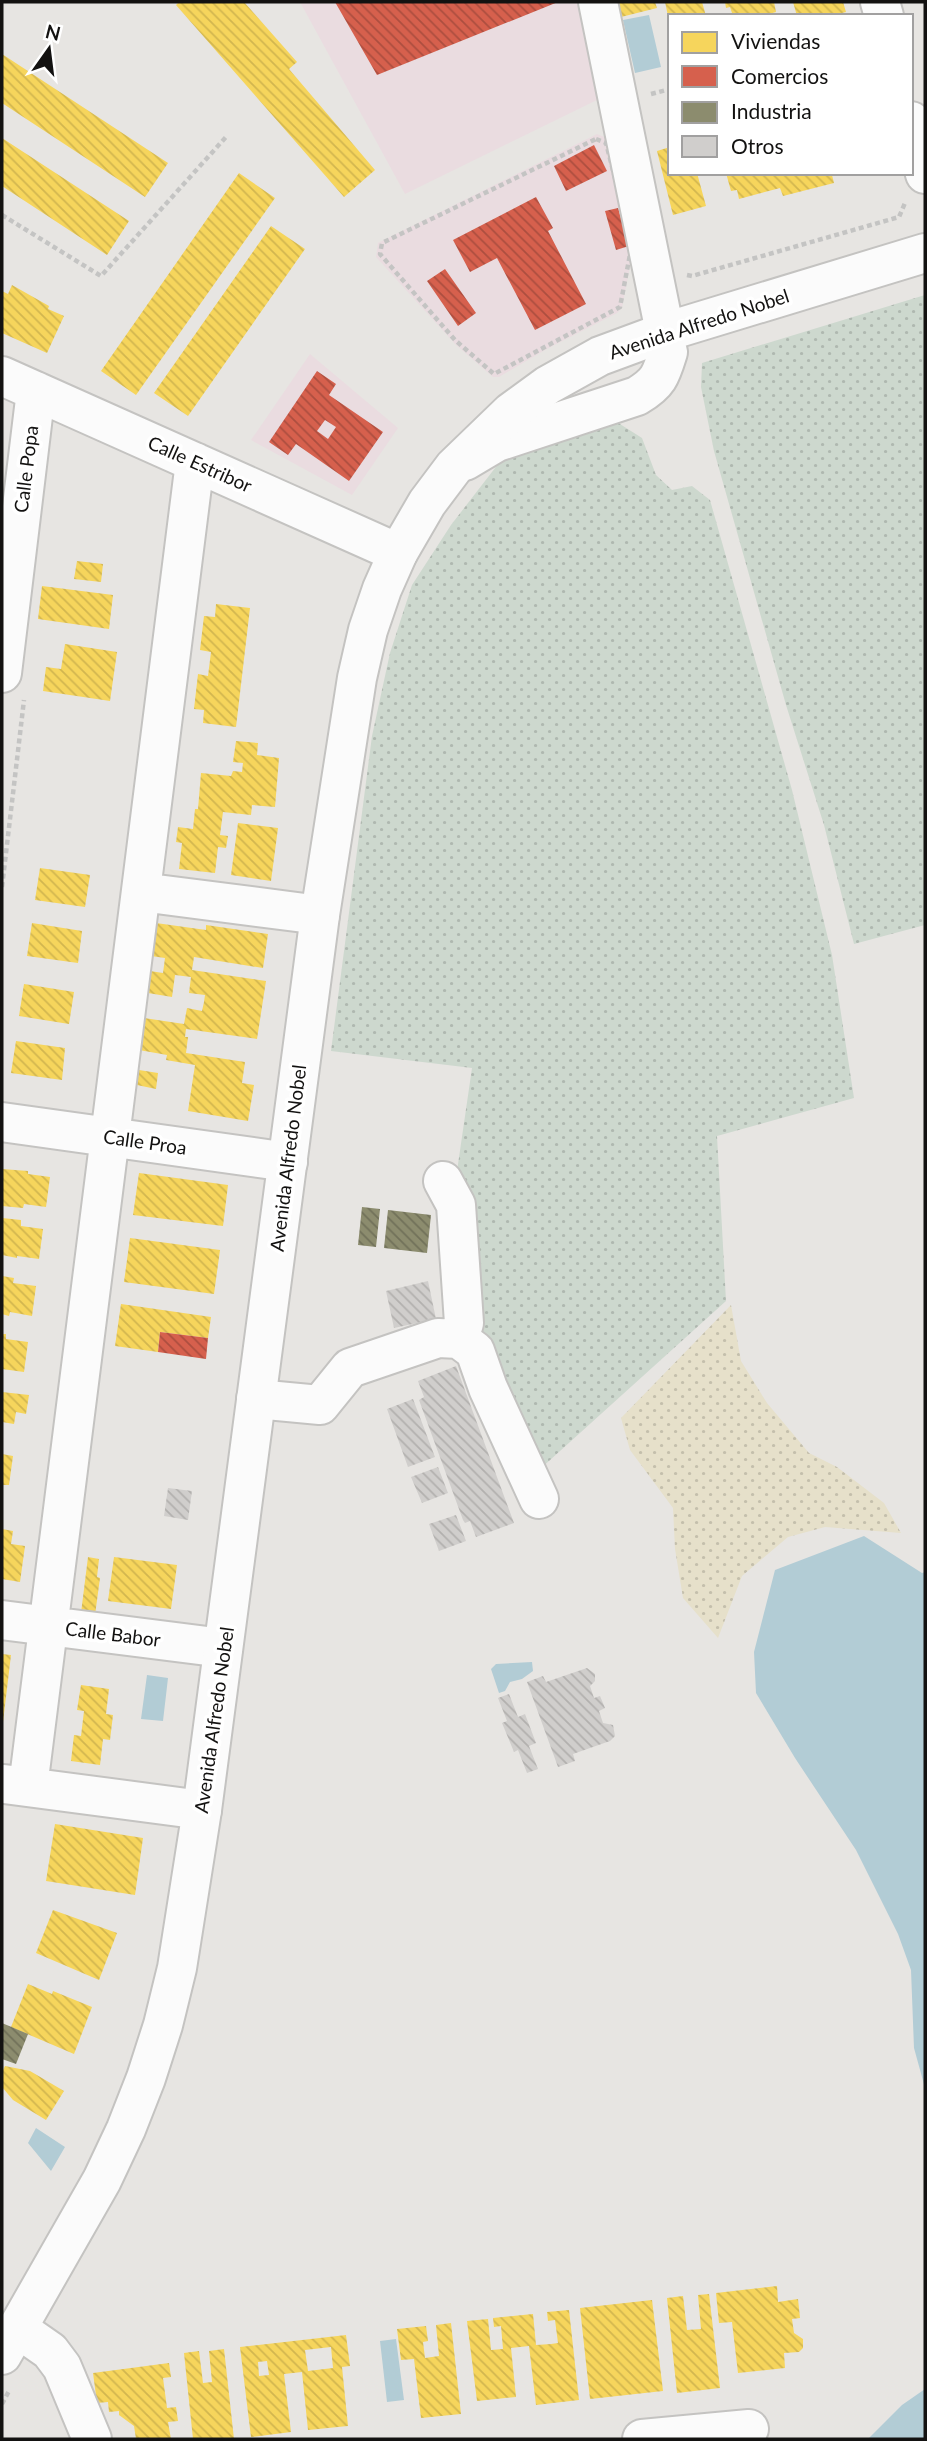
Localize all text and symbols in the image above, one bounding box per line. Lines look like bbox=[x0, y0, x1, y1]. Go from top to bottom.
north arrow bbox=[14, 14, 84, 84]
legend bbox=[668, 14, 913, 175]
text: N bbox=[43, 19, 63, 45]
text: Viviendas bbox=[731, 28, 820, 53]
text: Comercios bbox=[731, 63, 828, 88]
text: Industria bbox=[731, 98, 812, 123]
text: Otros bbox=[731, 133, 784, 158]
street label: Avenida Alfredo Nobel bbox=[606, 284, 792, 364]
street label: Calle Popa bbox=[9, 424, 42, 514]
street label: Calle Estribor bbox=[145, 430, 256, 497]
street label: Avenida Alfredo Nobel bbox=[265, 1063, 310, 1253]
street label: Calle Proa bbox=[102, 1124, 188, 1159]
street label: Calle Babor bbox=[64, 1616, 162, 1651]
street label: Avenida Alfredo Nobel bbox=[189, 1625, 238, 1815]

